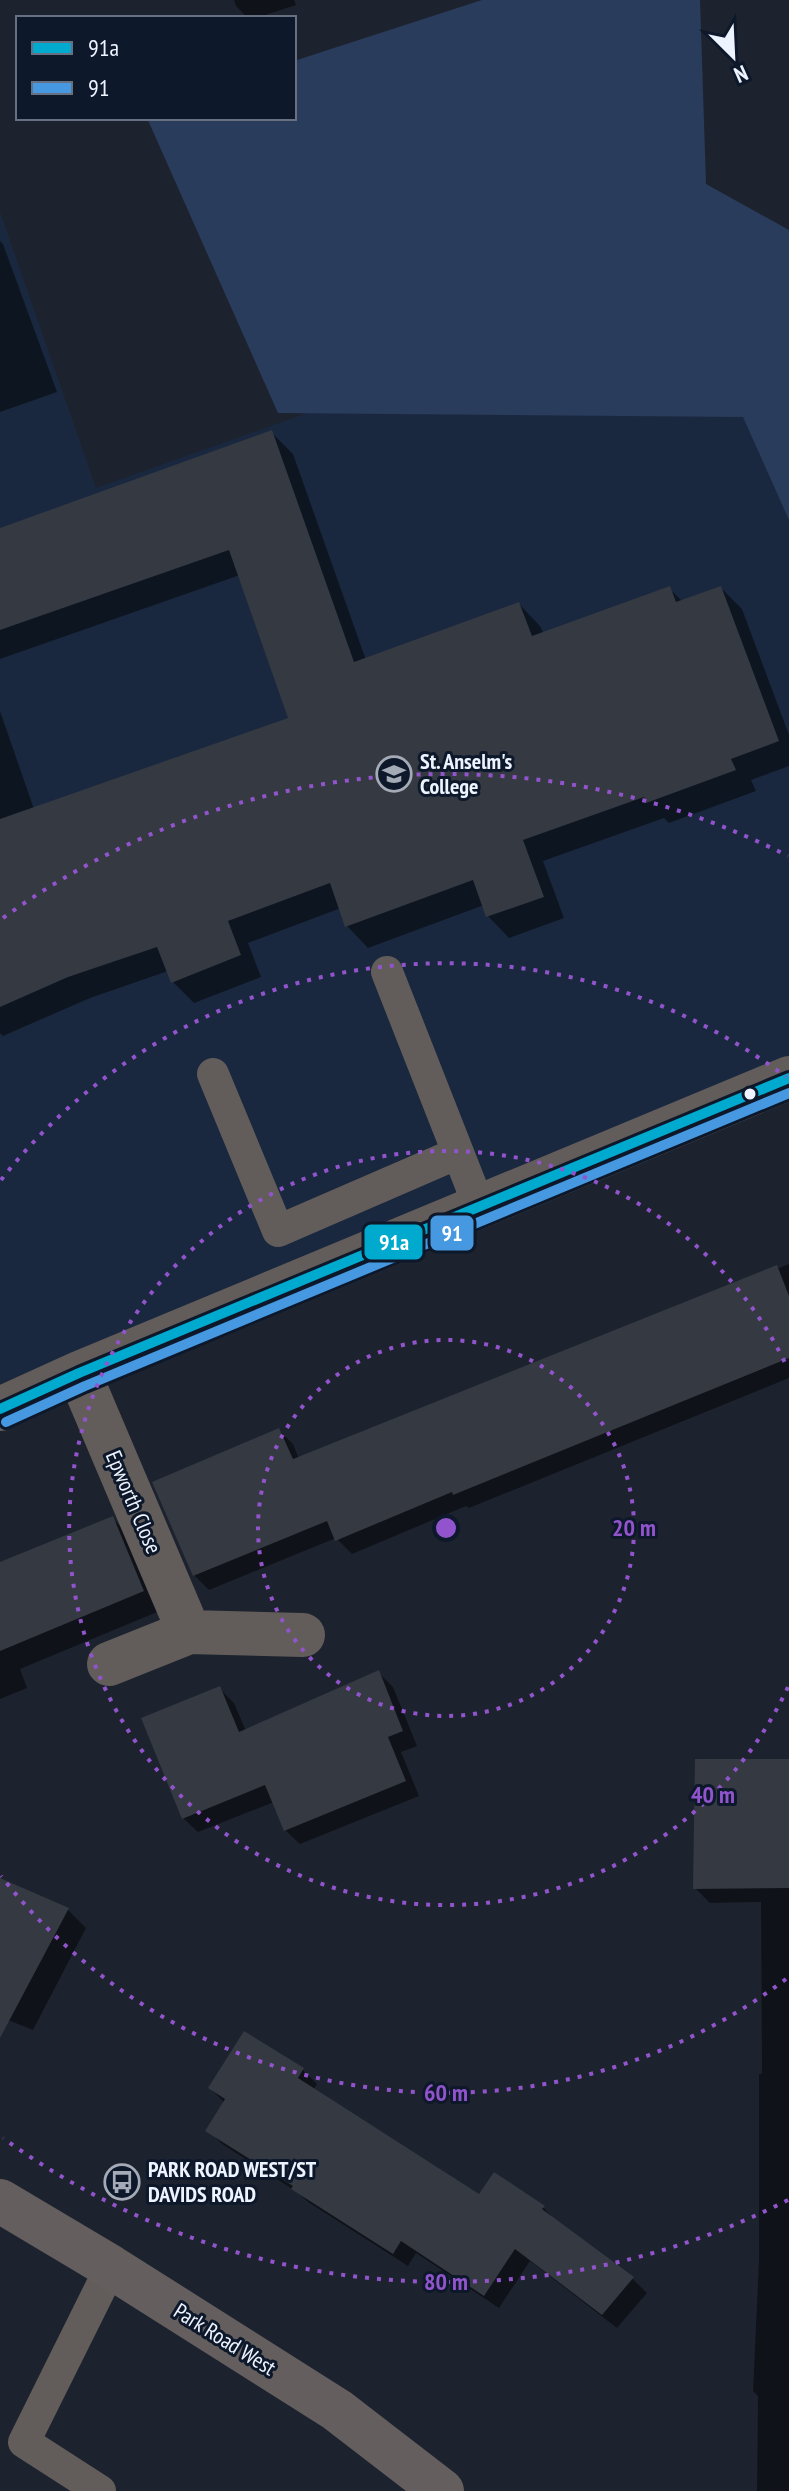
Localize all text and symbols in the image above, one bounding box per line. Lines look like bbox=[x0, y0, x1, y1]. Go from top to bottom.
legend bbox=[16, 16, 296, 120]
north arrow bbox=[693, 16, 773, 96]
text: 91a bbox=[88, 32, 119, 63]
text: N bbox=[730, 59, 752, 89]
text: 91 bbox=[88, 72, 110, 103]
place label: St. Anselm's College bbox=[420, 747, 513, 800]
school or university icon: St. Anselm's College bbox=[375, 755, 413, 793]
unlabelled marker bbox=[742, 1086, 758, 1102]
line badge: 91 bbox=[429, 1214, 475, 1252]
text: 91 bbox=[441, 1219, 463, 1247]
line badge: 91a bbox=[363, 1223, 424, 1261]
text: 91a bbox=[379, 1228, 409, 1256]
street label: Epworth Close bbox=[100, 1446, 168, 1558]
text: 20 m bbox=[612, 1512, 656, 1543]
centre of rings bbox=[432, 1514, 460, 1542]
text: 40 m bbox=[691, 1779, 735, 1810]
text: 60 m bbox=[424, 2077, 468, 2108]
place label: PARK ROAD WEST/ST DAVIDS ROAD bbox=[148, 2155, 317, 2208]
bus stop icon: PARK ROAD WEST/ST DAVIDS ROAD bbox=[103, 2163, 141, 2201]
text: 80 m bbox=[424, 2266, 468, 2297]
street label: Park Road West bbox=[169, 2297, 281, 2381]

